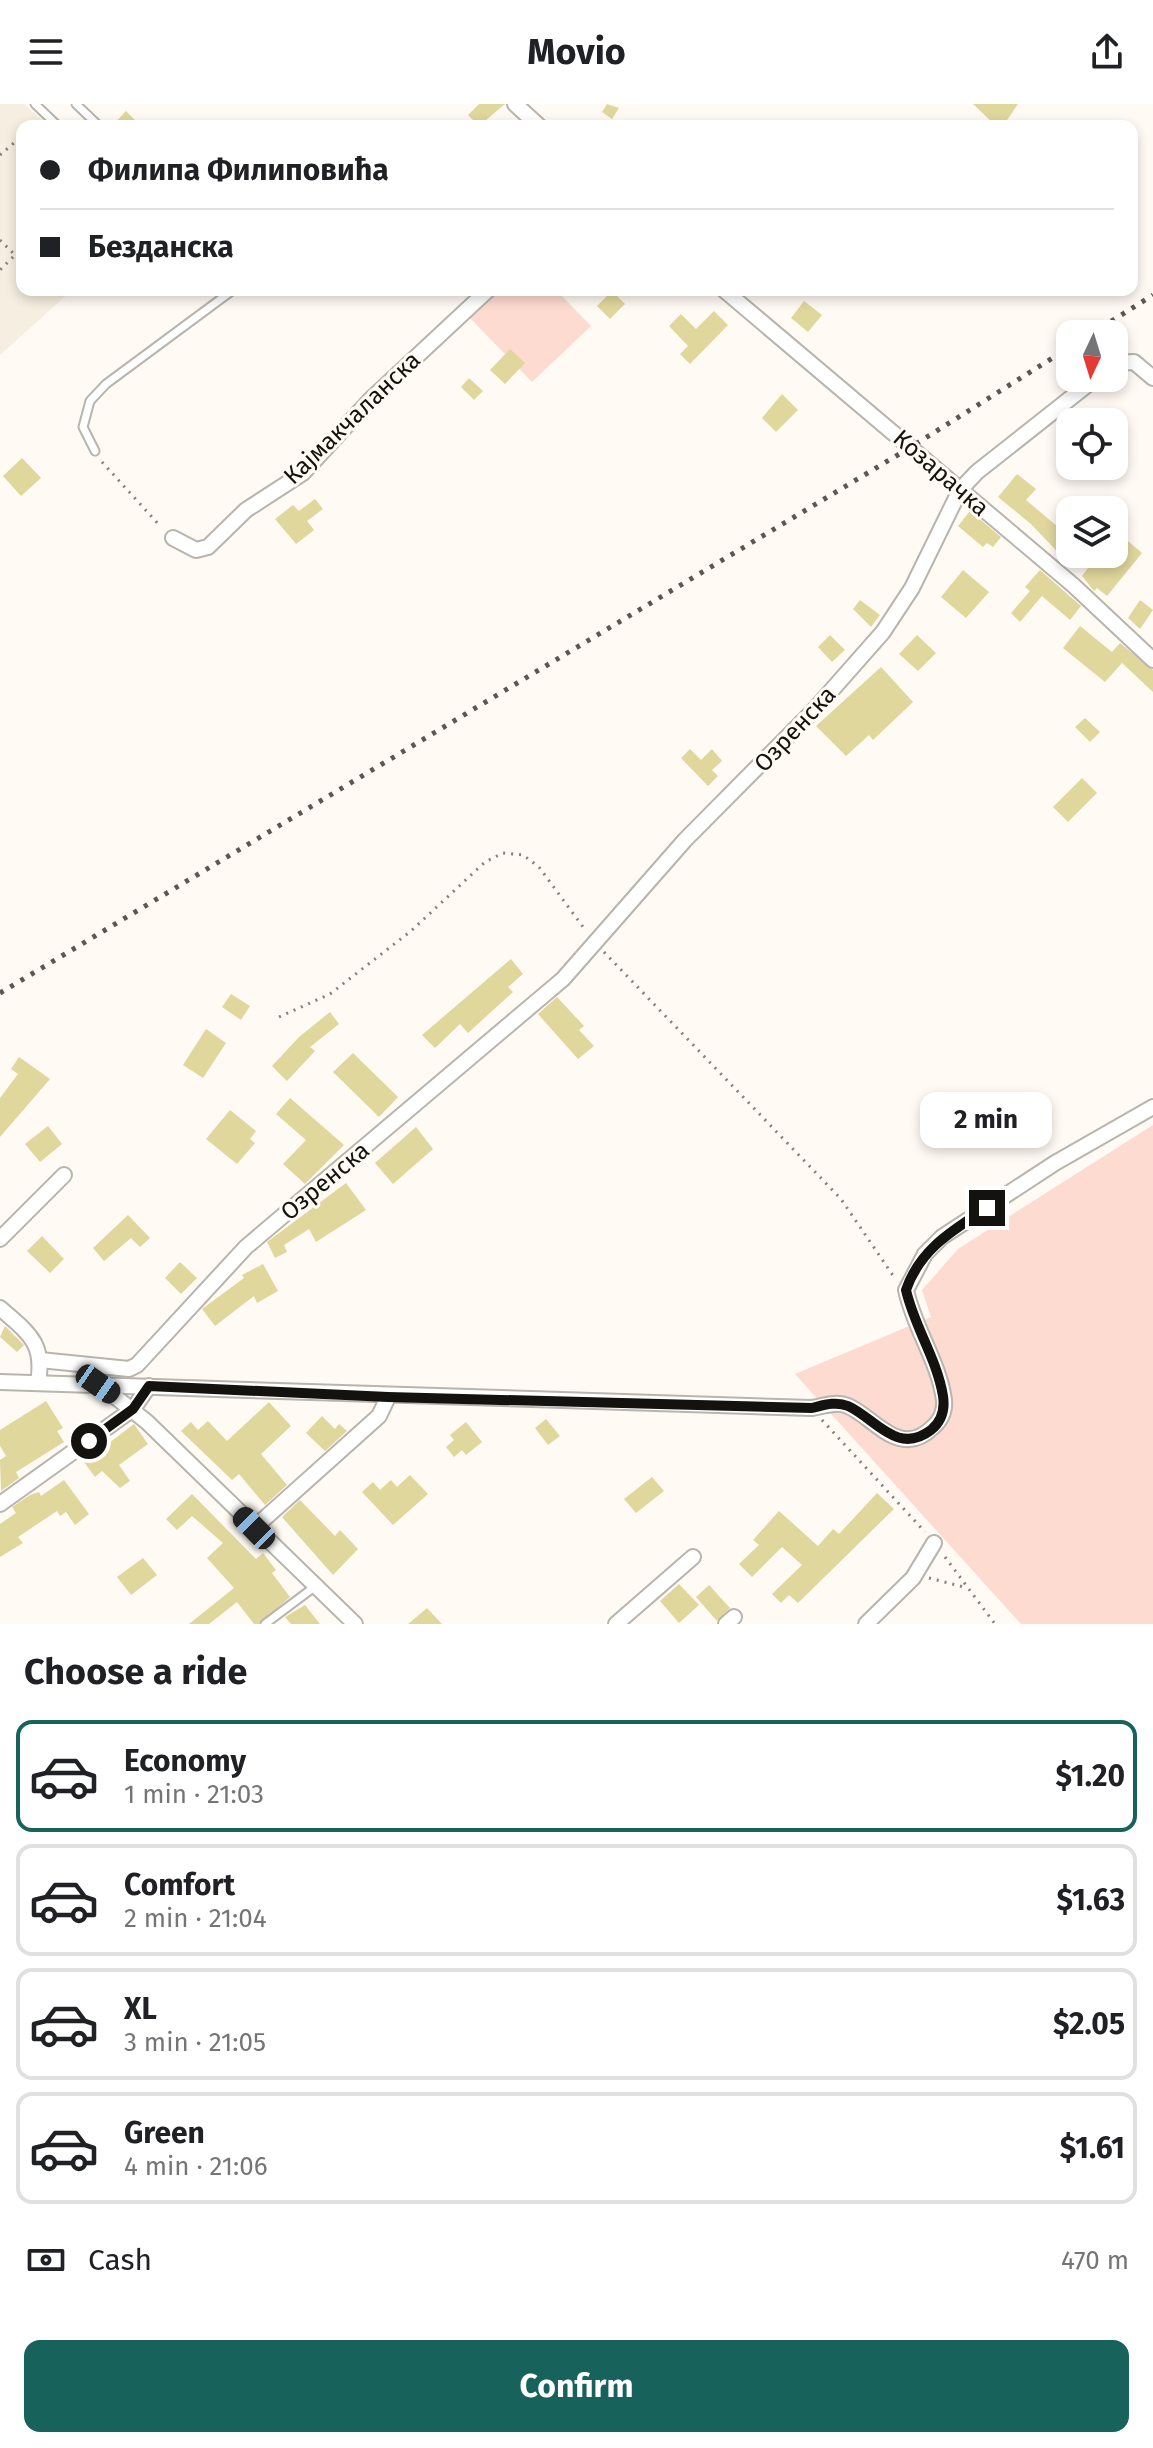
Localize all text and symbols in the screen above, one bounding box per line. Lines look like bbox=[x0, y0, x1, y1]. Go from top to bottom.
icon: menu bbox=[24, 30, 68, 74]
text: Movio bbox=[527, 30, 626, 74]
icon: share bbox=[1085, 30, 1129, 74]
text: Филипа Филиповића bbox=[88, 152, 389, 188]
text: Безданска bbox=[88, 229, 234, 265]
north arrow bbox=[1056, 320, 1128, 392]
map controls bbox=[1056, 320, 1128, 568]
street label: Кајмакчаланска bbox=[278, 346, 426, 490]
button: locate bbox=[1056, 408, 1128, 480]
street label: Козарачка bbox=[887, 424, 995, 522]
button: layers bbox=[1056, 496, 1128, 568]
street label: Озренска bbox=[748, 680, 842, 778]
callout: 2 min bbox=[921, 1092, 1053, 1148]
text: 2 min bbox=[954, 1104, 1018, 1135]
street label: Озренска bbox=[275, 1136, 375, 1226]
route end bbox=[969, 1190, 1005, 1226]
car bbox=[71, 1360, 125, 1408]
route start bbox=[71, 1423, 107, 1459]
car bbox=[229, 1503, 279, 1553]
text: Choose a ride bbox=[24, 1650, 247, 1694]
icon: car bbox=[28, 1740, 100, 1812]
text: Economy bbox=[124, 1743, 246, 1779]
text: $1.20 bbox=[1055, 1758, 1125, 1794]
text: 1 min · 21:03 bbox=[124, 1779, 264, 1810]
icon: car bbox=[28, 1864, 100, 1936]
text: Comfort bbox=[124, 1867, 235, 1903]
text: $1.63 bbox=[1057, 1882, 1125, 1918]
text: 2 min · 21:04 bbox=[124, 1903, 267, 1934]
icon: car bbox=[28, 1988, 100, 2060]
text: XL bbox=[124, 1991, 157, 2027]
text: $2.05 bbox=[1053, 2006, 1125, 2042]
text: 3 min · 21:05 bbox=[124, 2027, 266, 2058]
icon: car bbox=[28, 2112, 100, 2184]
text: Green bbox=[124, 2115, 205, 2151]
text: $1.61 bbox=[1060, 2130, 1125, 2166]
text: 4 min · 21:06 bbox=[124, 2151, 268, 2182]
icon: cash bbox=[24, 2238, 68, 2282]
text: Cash bbox=[88, 2242, 152, 2278]
text: 470 m bbox=[1061, 2245, 1129, 2276]
button: Confirm bbox=[24, 2340, 1129, 2432]

